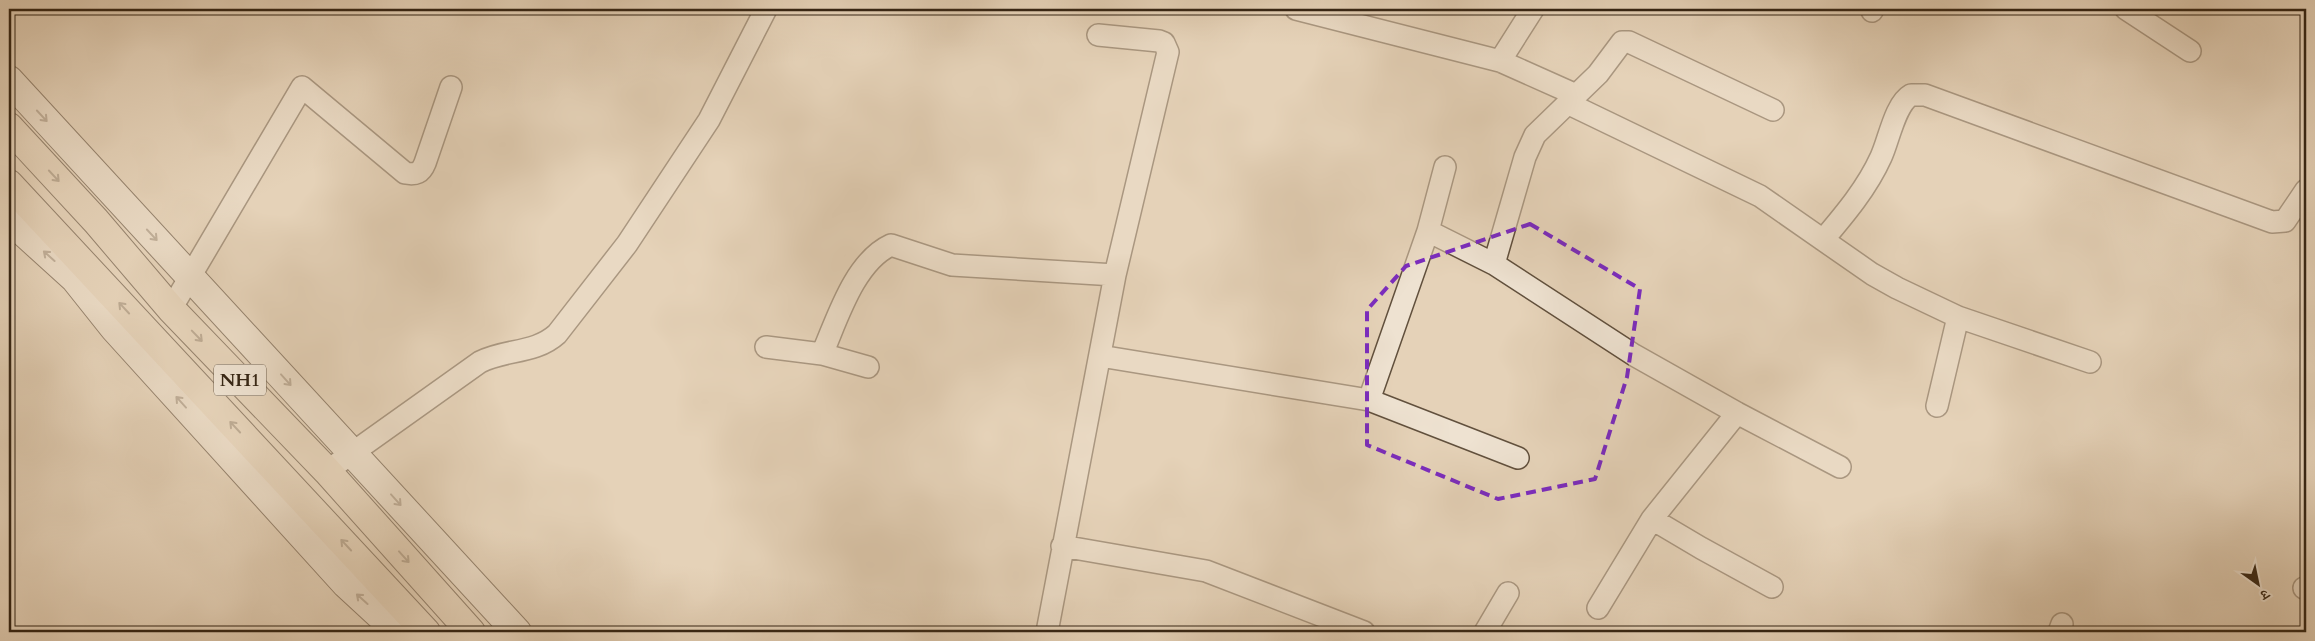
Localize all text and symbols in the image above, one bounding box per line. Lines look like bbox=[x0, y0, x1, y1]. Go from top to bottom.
one-way arrow bbox=[36, 109, 48, 122]
one-way arrow bbox=[48, 170, 60, 182]
one-way arrow bbox=[146, 228, 158, 241]
one-way arrow bbox=[43, 250, 56, 262]
one-way arrow bbox=[118, 302, 130, 314]
one-way arrow bbox=[191, 330, 203, 342]
road number: NH1 bbox=[214, 364, 266, 396]
one-way arrow bbox=[280, 374, 292, 387]
one-way arrow bbox=[175, 396, 187, 409]
one-way arrow bbox=[229, 420, 241, 433]
one-way arrow bbox=[390, 494, 401, 507]
one-way arrow bbox=[340, 539, 352, 552]
one-way arrow bbox=[398, 551, 409, 564]
north arrow bbox=[2232, 558, 2282, 608]
text: उ bbox=[2256, 584, 2274, 605]
one-way arrow bbox=[356, 593, 369, 605]

